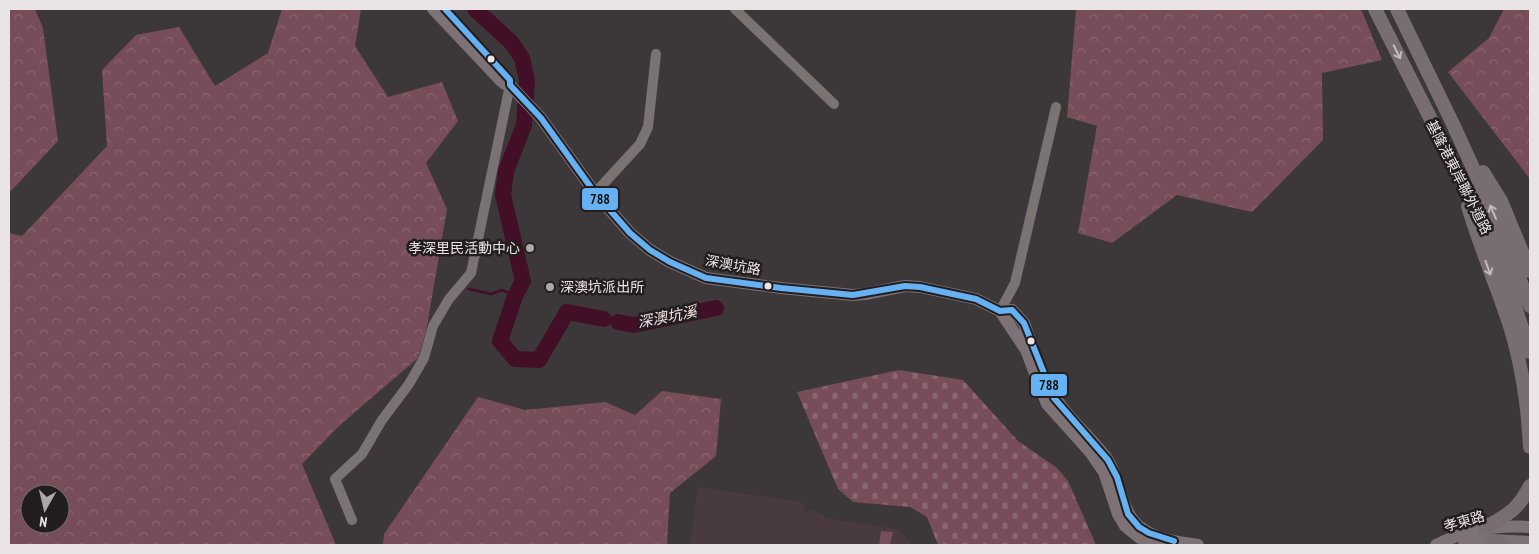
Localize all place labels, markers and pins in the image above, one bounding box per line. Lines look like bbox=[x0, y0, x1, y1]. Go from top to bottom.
unlabelled marker bbox=[486, 54, 496, 64]
place label: 孝深里民活動中心 bbox=[408, 239, 520, 257]
marker: 孝深里民活動中心 bbox=[524, 242, 536, 254]
place label: 深澳坑派出所 bbox=[560, 278, 644, 296]
marker: 深澳坑派出所 bbox=[544, 281, 556, 293]
unlabelled marker bbox=[763, 281, 773, 291]
unlabelled marker bbox=[1026, 336, 1036, 346]

